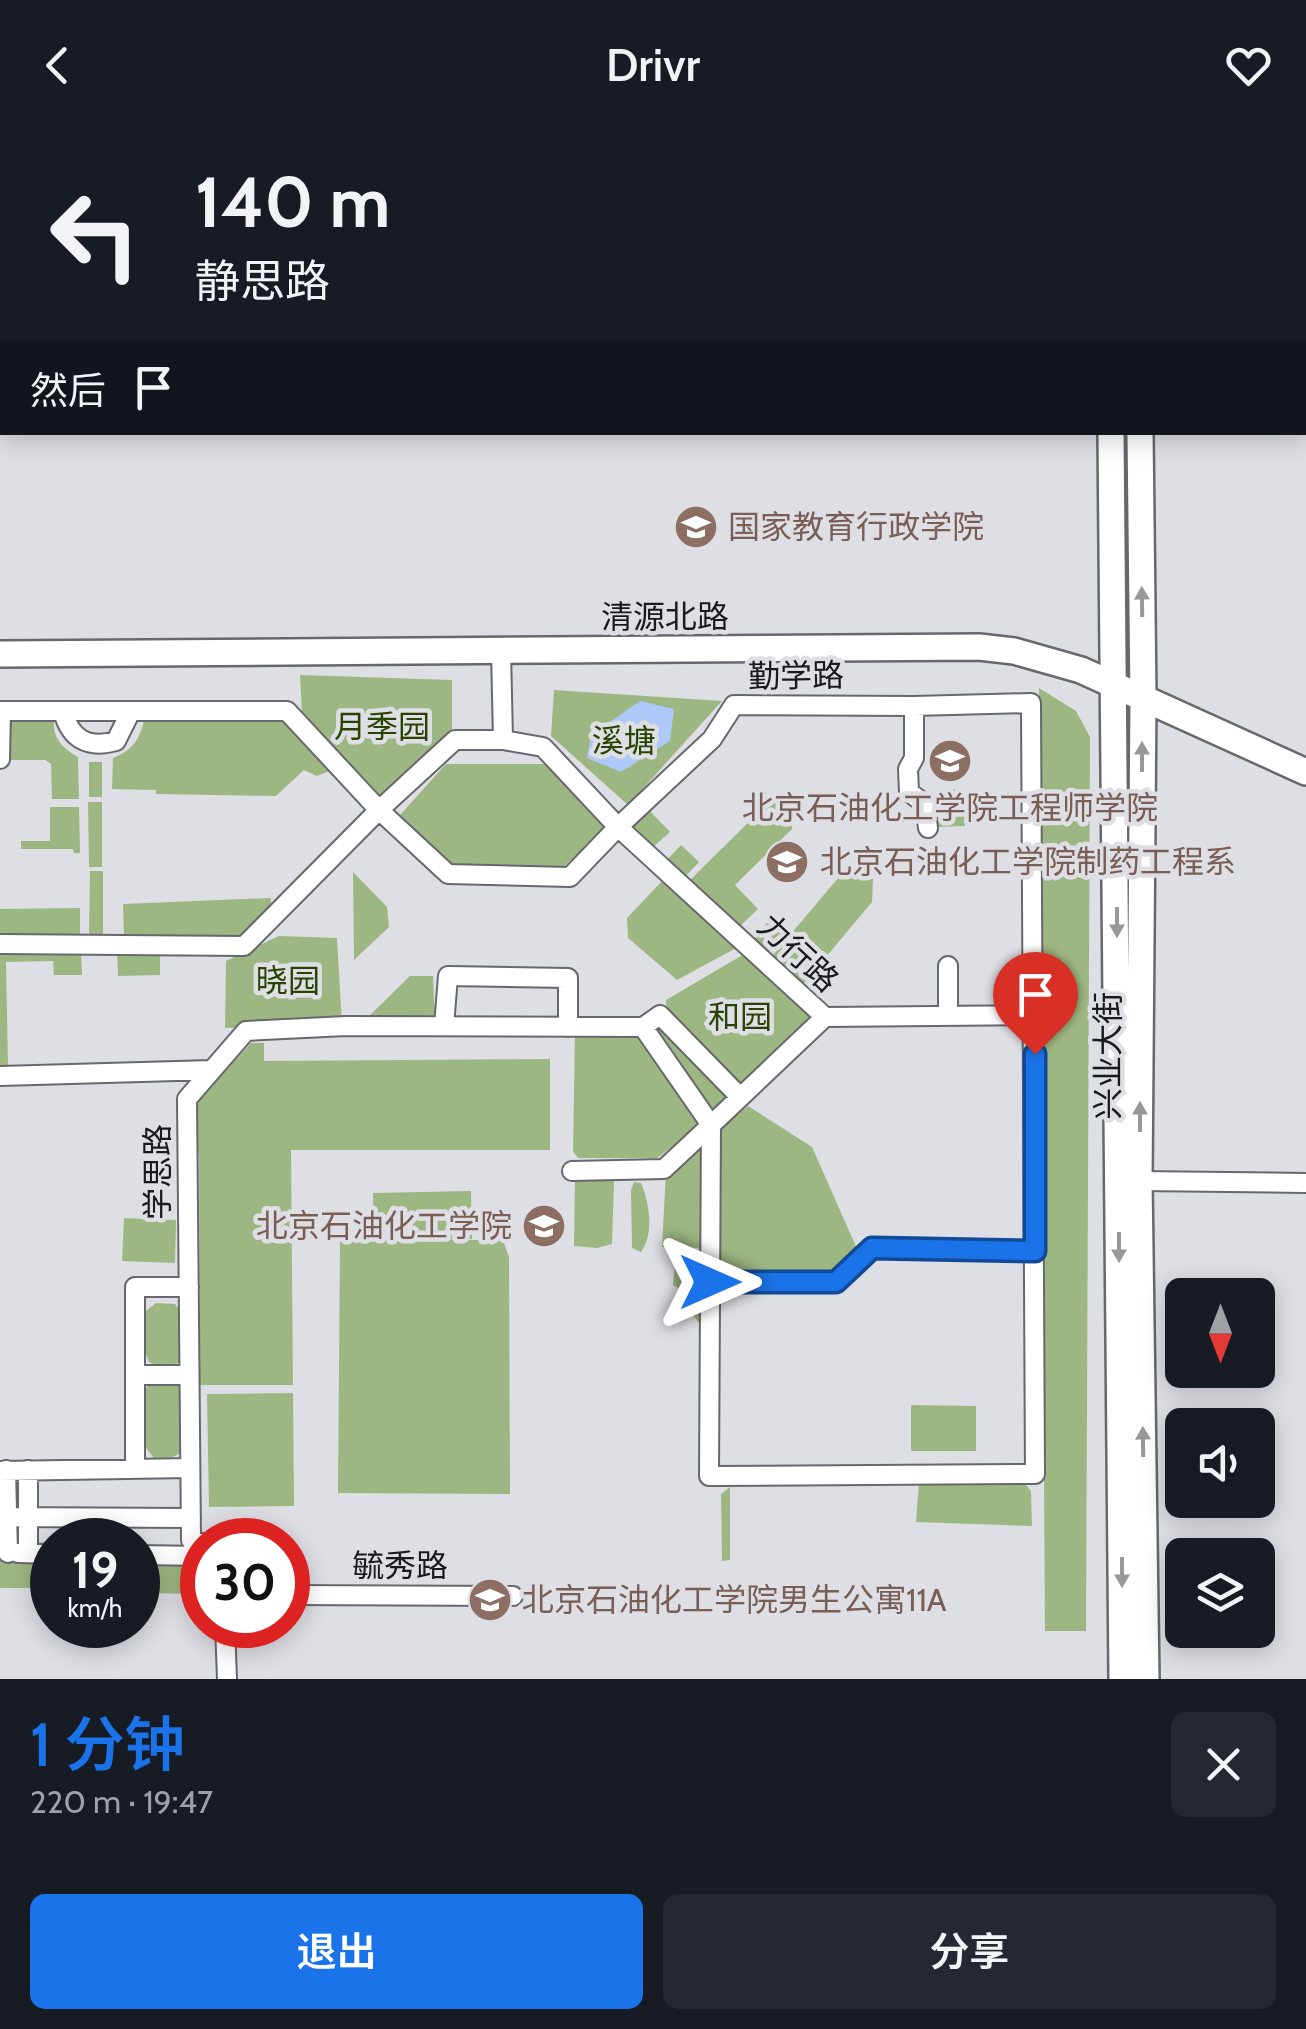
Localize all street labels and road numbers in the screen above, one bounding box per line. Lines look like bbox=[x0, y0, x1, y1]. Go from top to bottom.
street label: 清源北路 bbox=[601, 597, 729, 636]
street label: 勤学路 bbox=[748, 655, 844, 696]
street label: 力行路 bbox=[750, 906, 847, 1000]
street label: 兴业大街 bbox=[1088, 992, 1127, 1120]
street label: 学思路 bbox=[138, 1124, 177, 1220]
street label: 毓秀路 bbox=[352, 1546, 448, 1585]

